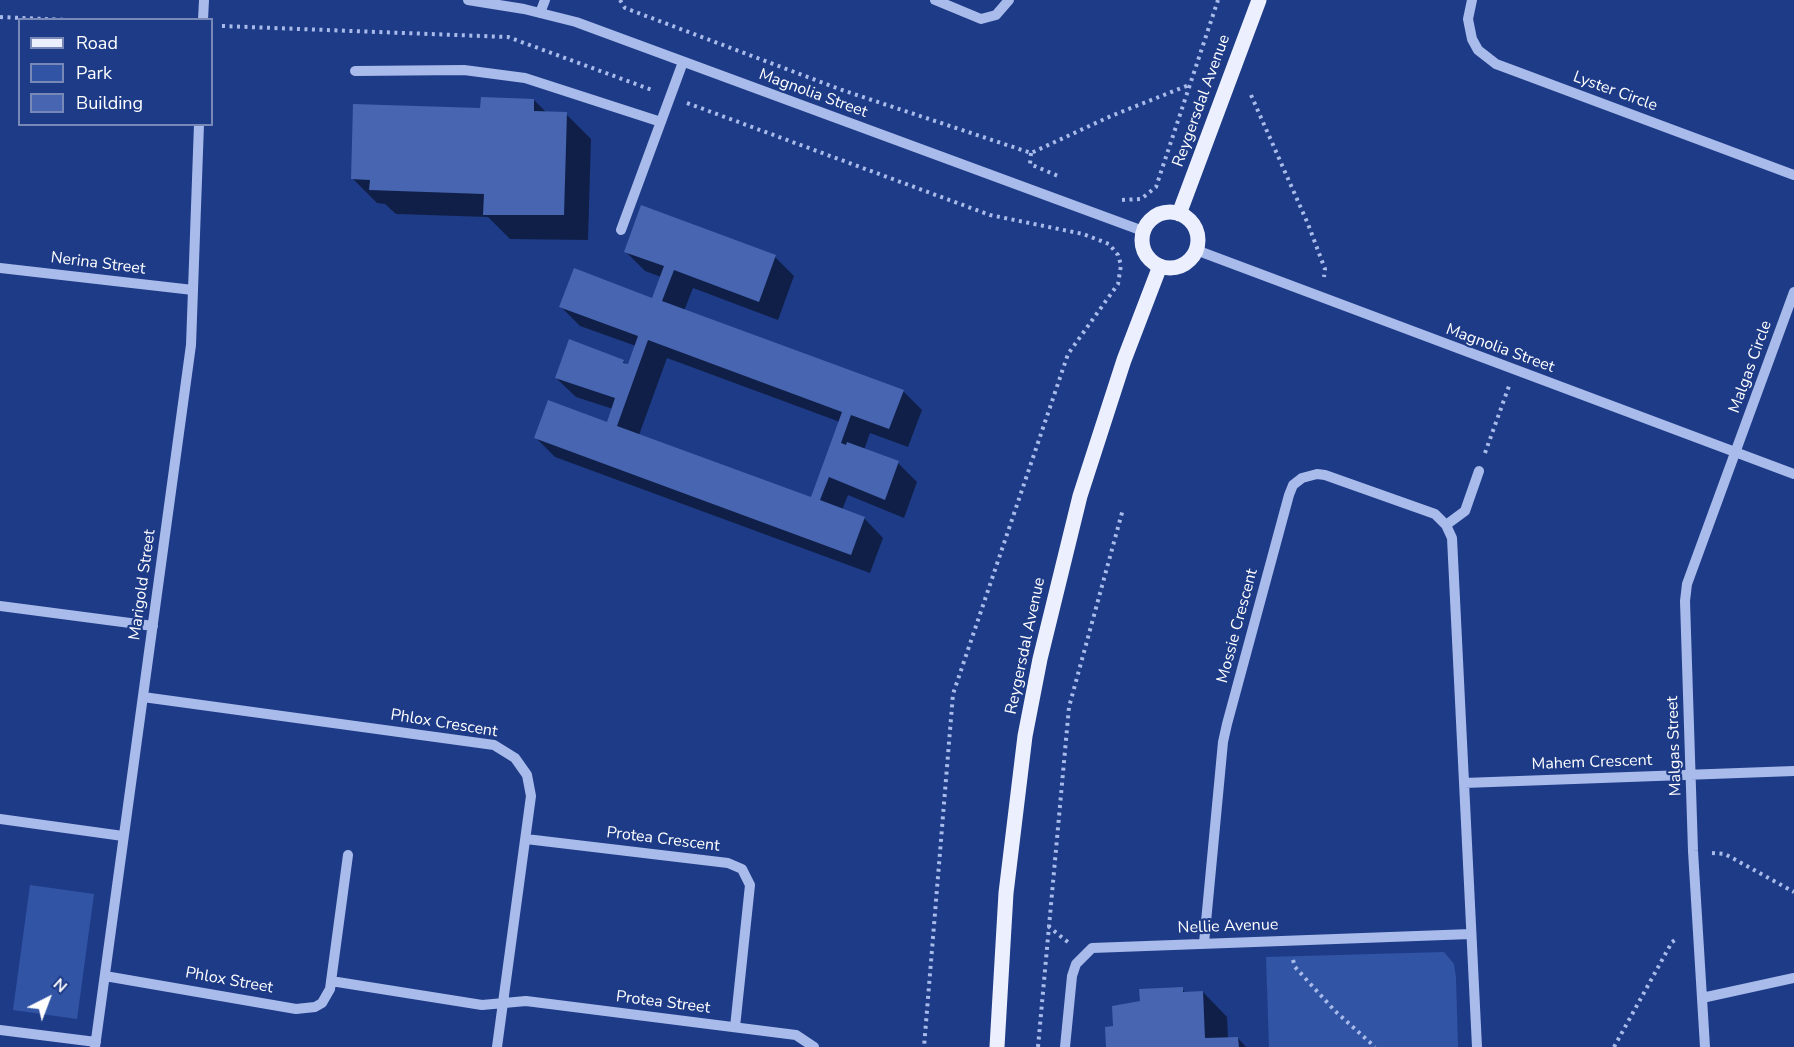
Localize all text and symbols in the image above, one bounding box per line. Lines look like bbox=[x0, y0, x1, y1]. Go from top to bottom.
legend bbox=[18, 18, 213, 126]
text: Road bbox=[76, 31, 118, 55]
street label: Reygersdal Avenue bbox=[1169, 32, 1235, 170]
text: Park bbox=[76, 61, 112, 85]
street label: Magnolia Street bbox=[756, 65, 870, 123]
street label: Lyster Circle bbox=[1570, 68, 1660, 116]
text: Building bbox=[76, 91, 143, 115]
street label: Nerina Street bbox=[50, 249, 146, 279]
street label: Malgas Circle bbox=[1725, 318, 1777, 416]
street label: Magnolia Street bbox=[1443, 320, 1557, 378]
street label: Marigold Street bbox=[126, 528, 160, 642]
street label: Mossie Crescent bbox=[1214, 567, 1262, 685]
street label: Reygersdal Avenue bbox=[1002, 576, 1050, 716]
street label: Malgas Street bbox=[1664, 696, 1686, 796]
street label: Phlox Crescent bbox=[389, 706, 499, 742]
street label: Mahem Crescent bbox=[1531, 751, 1653, 775]
street label: Protea Crescent bbox=[605, 824, 721, 856]
street label: Nellie Avenue bbox=[1177, 916, 1279, 938]
street label: Phlox Street bbox=[184, 964, 274, 998]
north arrow bbox=[18, 969, 78, 1029]
text: N bbox=[48, 973, 72, 998]
street label: Protea Street bbox=[615, 988, 711, 1018]

